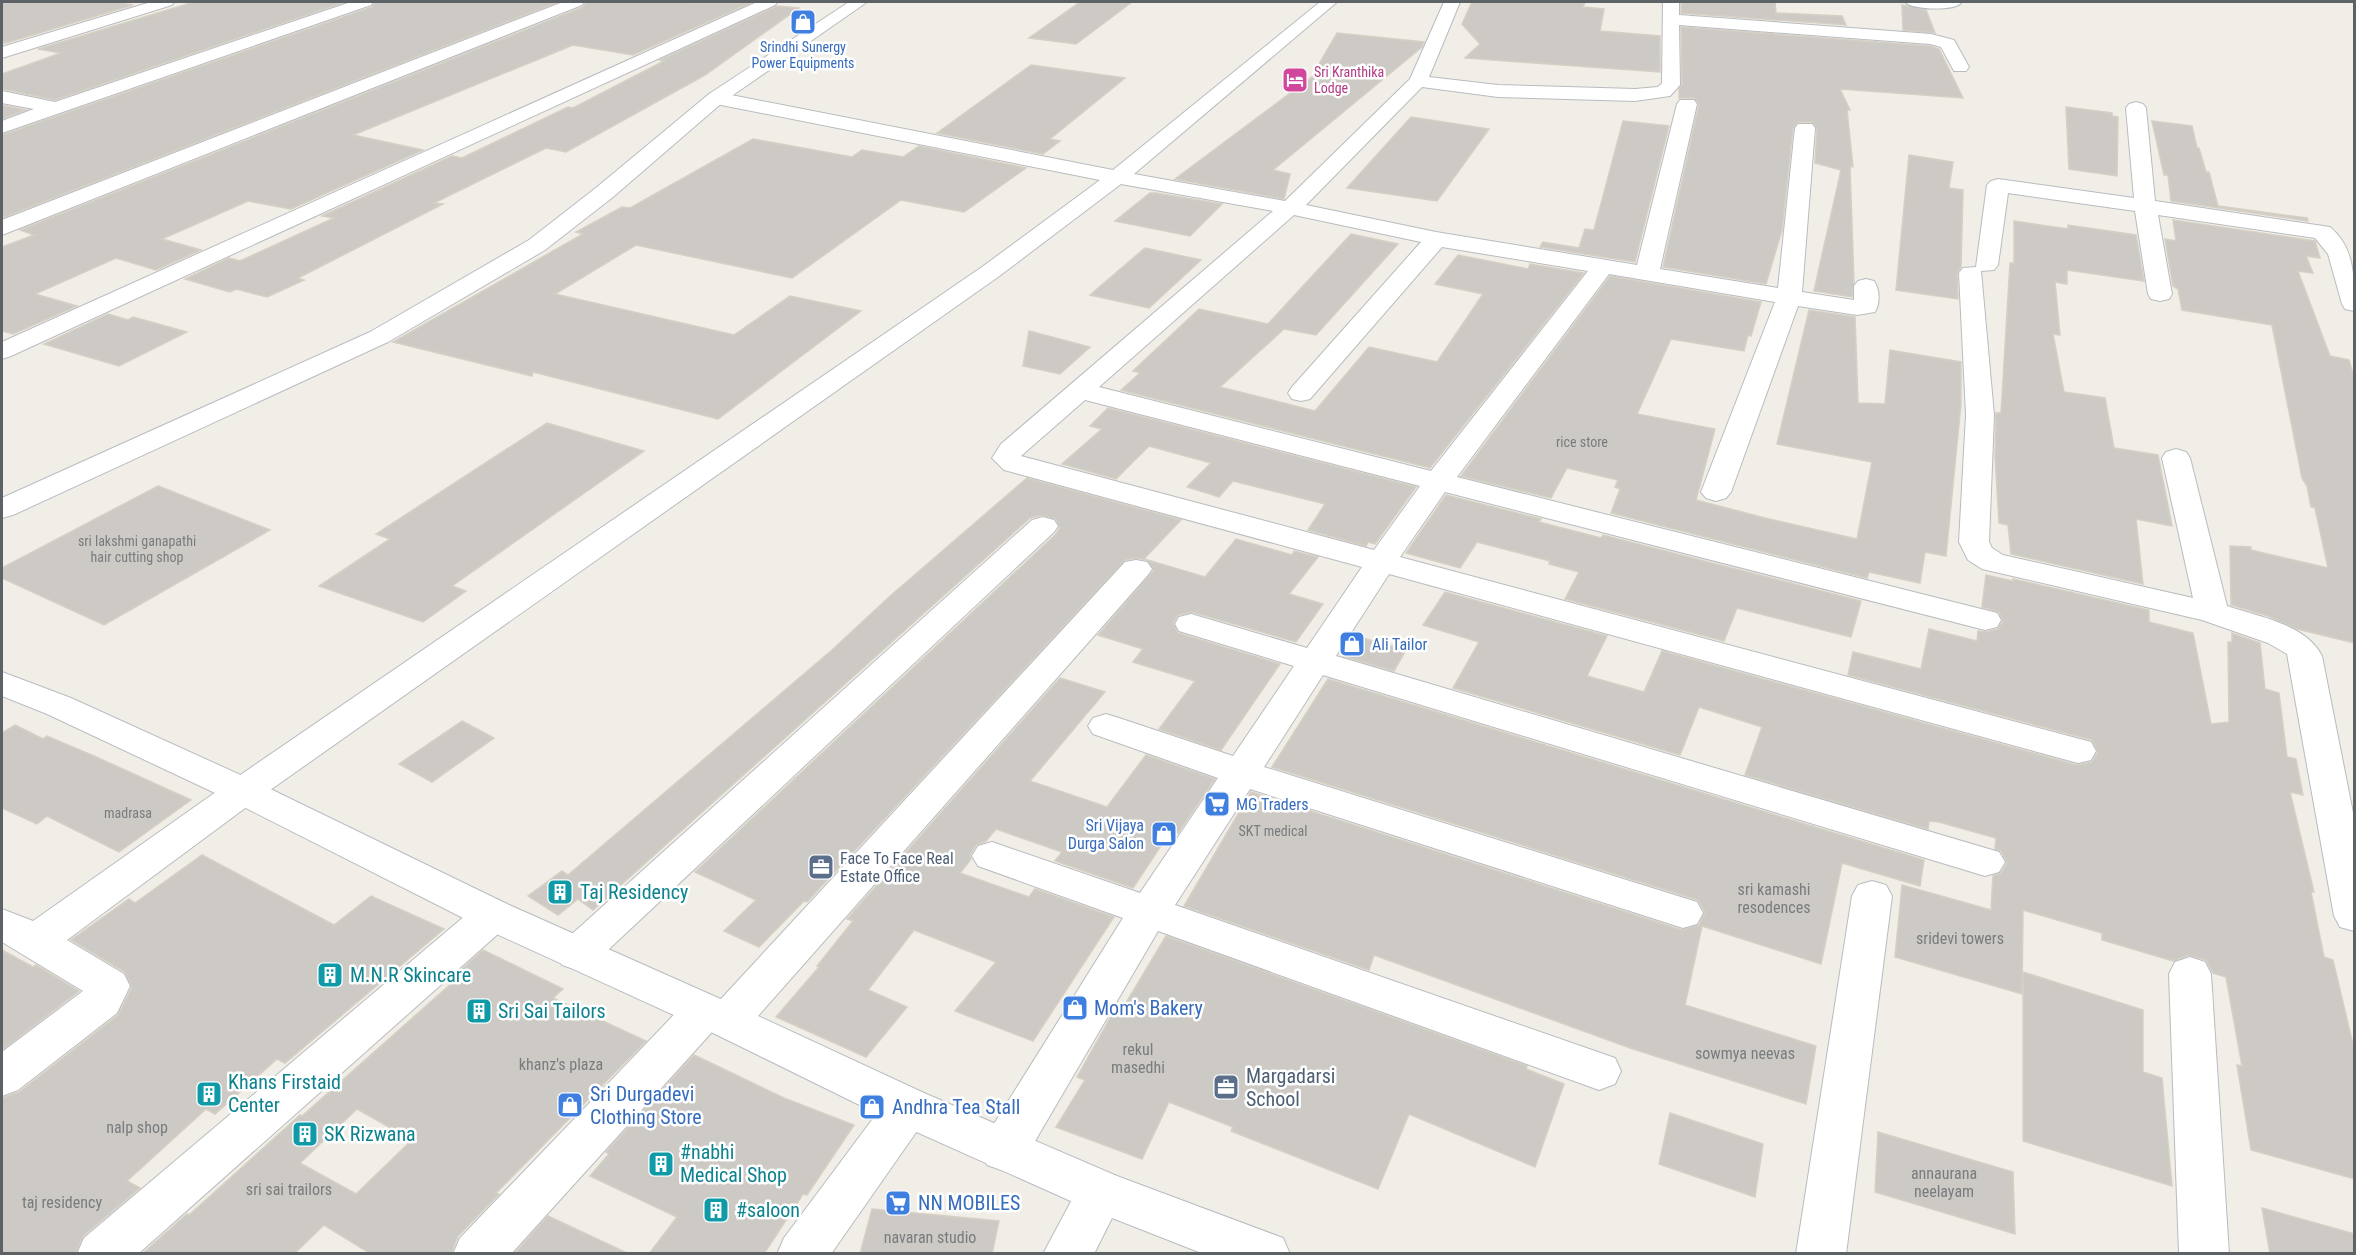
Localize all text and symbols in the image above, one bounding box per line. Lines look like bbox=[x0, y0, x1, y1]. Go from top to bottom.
shop icon: Srindhi Sunergy Power Equipments bbox=[788, 7, 818, 37]
place label: Srindhi Sunergy Power Equipments bbox=[752, 39, 854, 71]
place label: Sri Kranthika Lodge bbox=[1314, 64, 1384, 96]
hotel icon: Sri Kranthika Lodge bbox=[1280, 65, 1310, 95]
house number: rice store bbox=[1556, 434, 1608, 450]
house number: sri lakshmi ganapathi hair cutting shop bbox=[78, 533, 196, 565]
shop icon: Ali Tailor bbox=[1337, 629, 1367, 659]
place label: Ali Tailor bbox=[1372, 635, 1427, 654]
supermarket icon: MG Traders bbox=[1202, 789, 1232, 819]
place label: MG Traders bbox=[1236, 795, 1308, 814]
house number: madrasa bbox=[104, 805, 152, 821]
place label: Sri Vijaya Durga Salon bbox=[1068, 816, 1144, 853]
shop icon: Sri Vijaya Durga Salon bbox=[1149, 819, 1179, 849]
house number: SKT medical bbox=[1239, 823, 1307, 839]
place label: Face To Face Real Estate Office bbox=[840, 849, 954, 886]
office icon: Face To Face Real Estate Office bbox=[806, 852, 836, 882]
building icon: Taj Residency bbox=[545, 877, 575, 907]
place label: Taj Residency bbox=[580, 880, 688, 904]
house number: sri kamashi resodences bbox=[1738, 880, 1810, 917]
house number: sridevi towers bbox=[1916, 929, 2004, 948]
building icon: M.N.R Skincare bbox=[315, 960, 345, 990]
place label: M.N.R Skincare bbox=[350, 963, 471, 987]
shop icon: Mom's Bakery bbox=[1060, 993, 1090, 1023]
building icon: Sri Sai Tailors bbox=[464, 996, 494, 1026]
place label: Mom's Bakery bbox=[1094, 996, 1203, 1020]
place label: Sri Sai Tailors bbox=[498, 999, 606, 1023]
house number: rekul masedhi bbox=[1111, 1040, 1165, 1077]
house number: sowmya neevas bbox=[1695, 1044, 1795, 1063]
house number: khanz's plaza bbox=[519, 1055, 603, 1074]
place label: Margadarsi School bbox=[1246, 1064, 1335, 1111]
place label: Khans Firstaid Center bbox=[228, 1070, 341, 1117]
office icon: Margadarsi School bbox=[1211, 1072, 1241, 1102]
building icon: Khans Firstaid Center bbox=[194, 1079, 224, 1109]
place label: Sri Durgadevi Clothing Store bbox=[590, 1082, 702, 1129]
shop icon: Sri Durgadevi Clothing Store bbox=[555, 1090, 585, 1120]
shop icon: Andhra Tea Stall bbox=[857, 1092, 887, 1122]
place label: Andhra Tea Stall bbox=[892, 1095, 1020, 1119]
house number: nalp shop bbox=[106, 1118, 168, 1137]
building icon: SK Rizwana bbox=[290, 1119, 320, 1149]
place label: SK Rizwana bbox=[324, 1122, 416, 1146]
place label: #nabhi Medical Shop bbox=[680, 1140, 787, 1187]
building icon: #nabhi Medical Shop bbox=[646, 1149, 676, 1179]
house number: annaurana neelayam bbox=[1911, 1164, 1977, 1201]
house number: sri sai trailors bbox=[246, 1180, 332, 1199]
supermarket icon: NN MOBILES bbox=[883, 1188, 913, 1218]
place label: NN MOBILES bbox=[918, 1191, 1020, 1215]
house number: taj residency bbox=[22, 1193, 102, 1212]
building icon: #saloon bbox=[701, 1195, 731, 1225]
place label: #saloon bbox=[736, 1198, 800, 1222]
house number: navaran studio bbox=[884, 1228, 976, 1247]

